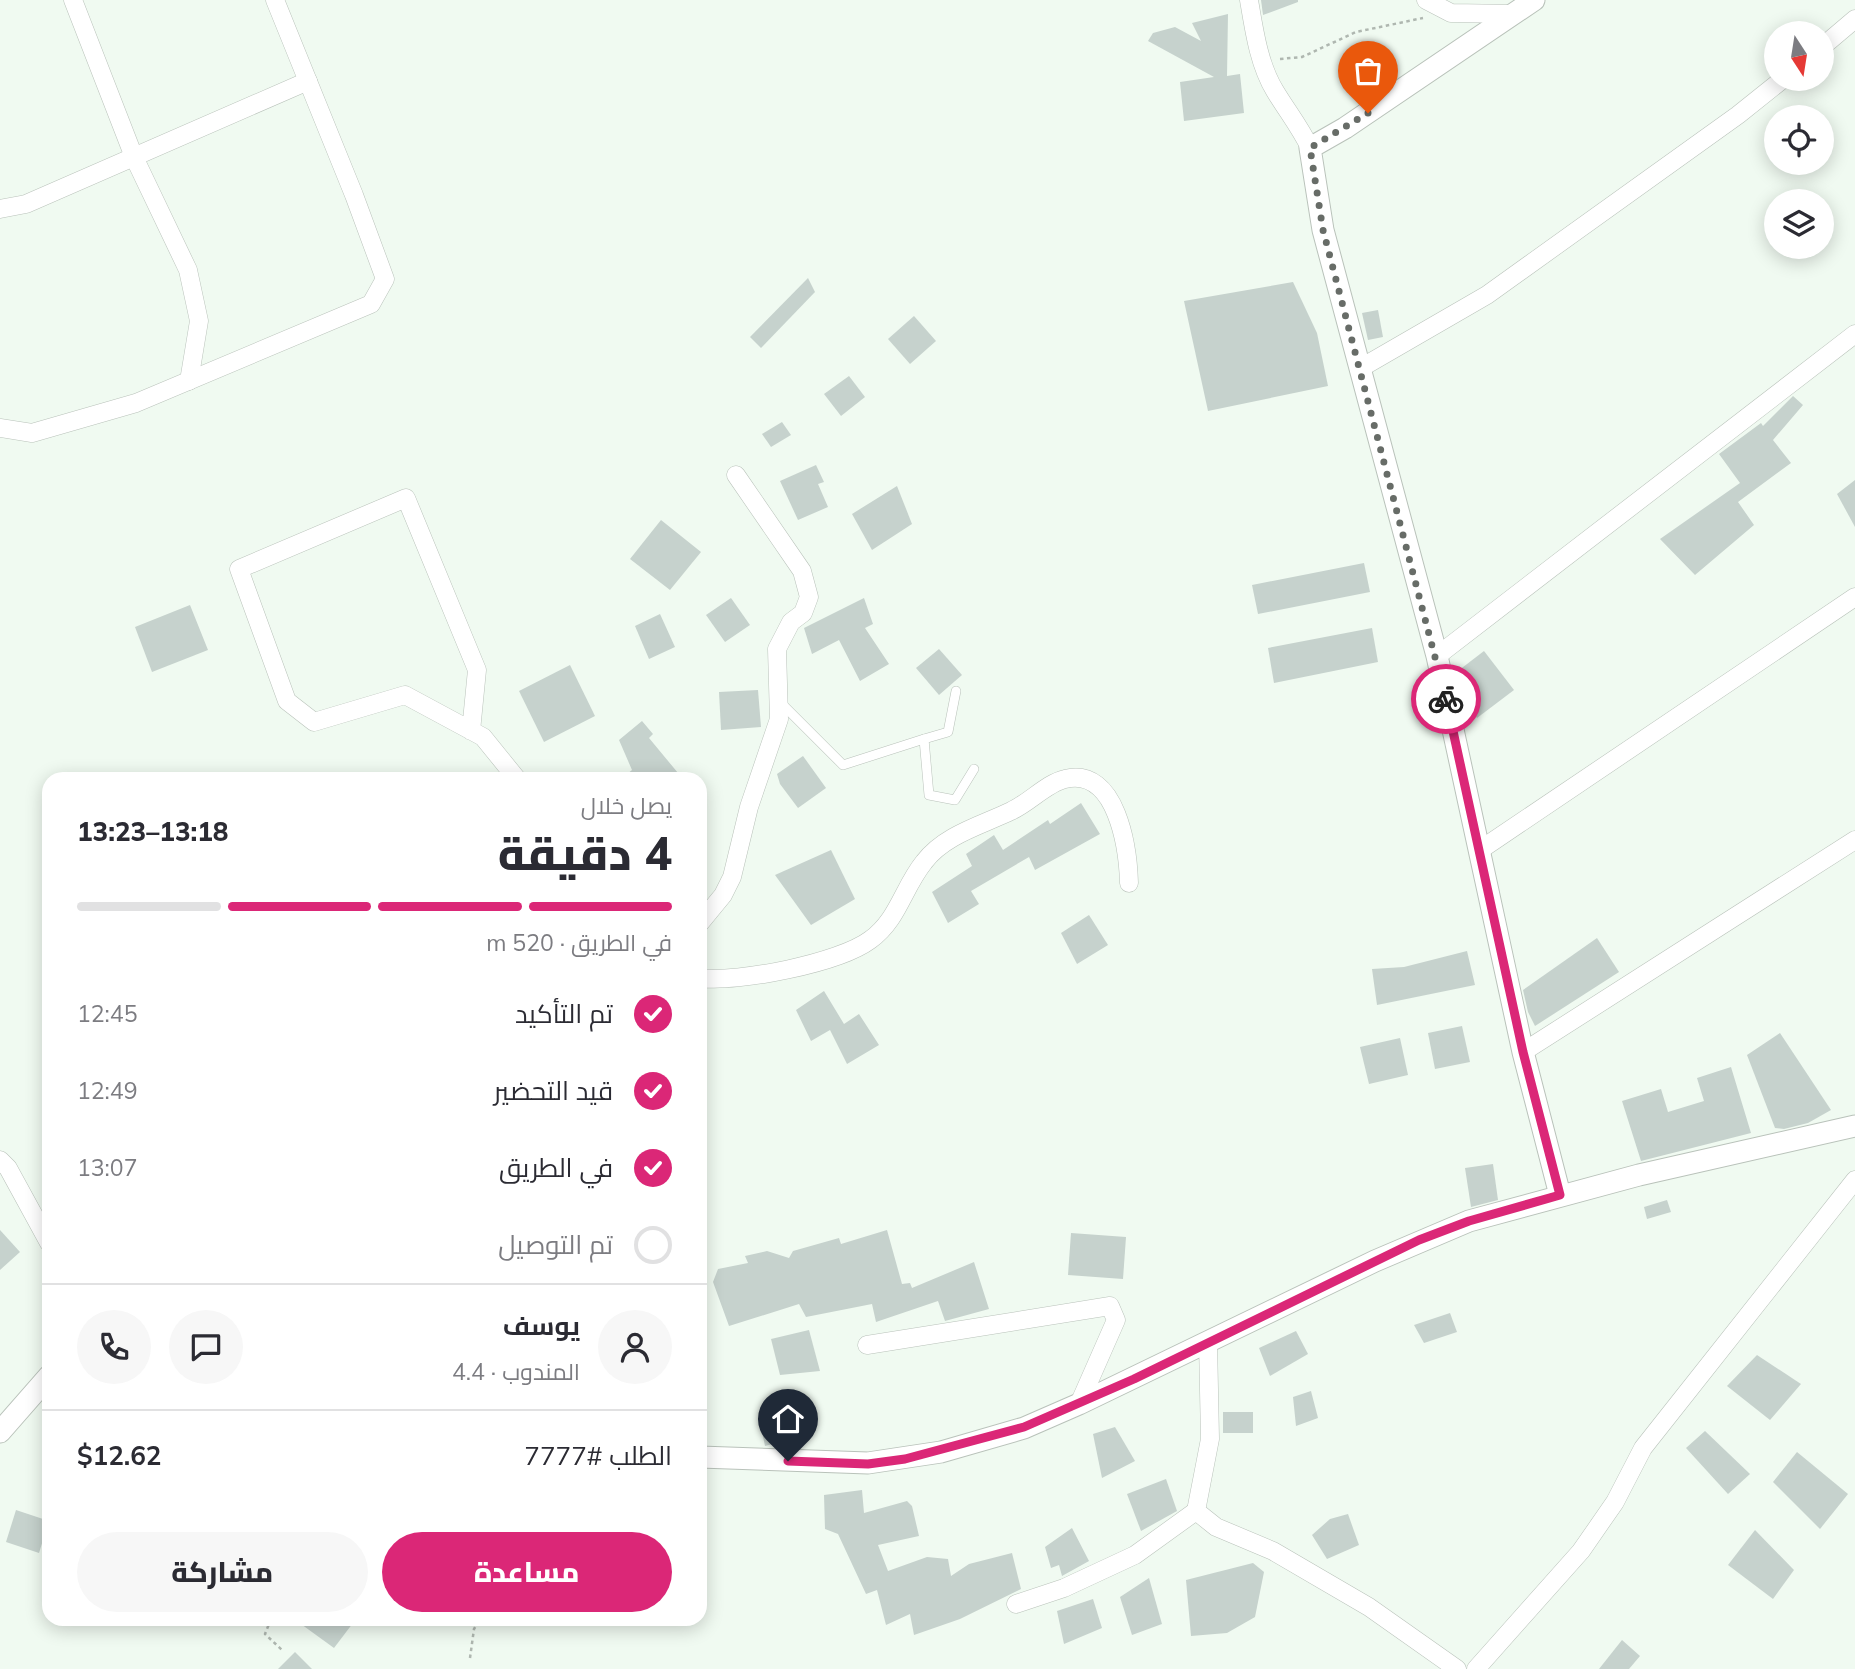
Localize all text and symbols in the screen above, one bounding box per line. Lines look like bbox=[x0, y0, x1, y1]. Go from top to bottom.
north arrow bbox=[1764, 21, 1834, 91]
map controls bbox=[1764, 21, 1834, 259]
pin bbox=[1338, 41, 1398, 113]
icon: bag bbox=[1349, 52, 1387, 90]
button: locate bbox=[1764, 105, 1834, 175]
button: layers bbox=[1764, 189, 1834, 259]
courier bbox=[1411, 664, 1481, 734]
icon: bike bbox=[1427, 680, 1465, 718]
text: يصل خلال bbox=[581, 791, 672, 820]
text: 13:18–13:23 bbox=[77, 815, 228, 848]
text: 4 دقيقة bbox=[498, 824, 672, 882]
text: في الطريق · 520 m bbox=[486, 928, 672, 957]
icon: check bbox=[634, 995, 672, 1033]
text: تم التأكيد bbox=[515, 997, 613, 1030]
text: 12:45 bbox=[77, 999, 137, 1028]
icon: check bbox=[634, 1072, 672, 1110]
text: قيد التحضير bbox=[494, 1074, 613, 1107]
text: 12:49 bbox=[77, 1076, 137, 1105]
icon: check bbox=[634, 1149, 672, 1187]
text: في الطريق bbox=[499, 1151, 613, 1184]
text: 13:07 bbox=[77, 1153, 137, 1182]
text: تم التوصيل bbox=[498, 1228, 613, 1261]
text: يوسف bbox=[503, 1309, 580, 1342]
button: phone bbox=[77, 1310, 151, 1384]
button: chat bbox=[169, 1310, 243, 1384]
button: person bbox=[598, 1310, 672, 1384]
text: المندوب · 4.4 bbox=[452, 1357, 580, 1386]
pin bbox=[758, 1389, 818, 1461]
icon: home bbox=[769, 1400, 807, 1438]
text: $12.62 bbox=[77, 1439, 161, 1472]
text: الطلب #7777 bbox=[524, 1439, 672, 1472]
button: مشاركة bbox=[77, 1532, 368, 1612]
button: مساعدة bbox=[382, 1532, 672, 1612]

